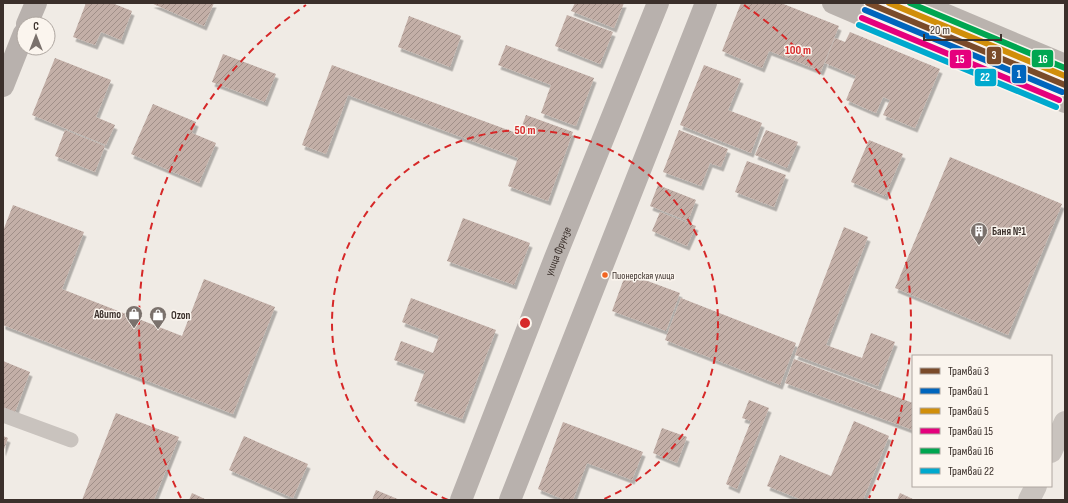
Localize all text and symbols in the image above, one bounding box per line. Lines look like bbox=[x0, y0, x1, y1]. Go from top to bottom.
north arrow bbox=[16, 16, 56, 56]
scale bar bbox=[924, 16, 1001, 42]
text: С bbox=[33, 20, 39, 33]
text: 20 m bbox=[930, 23, 950, 38]
text: 100 m bbox=[785, 43, 811, 58]
line badge: 3 bbox=[986, 46, 1002, 65]
line badge: 15 bbox=[949, 49, 972, 69]
text: 3 bbox=[992, 49, 997, 62]
line badge: 16 bbox=[1031, 49, 1054, 68]
text: 15 bbox=[955, 53, 965, 66]
text: 16 bbox=[1038, 53, 1048, 66]
line badge: 1 bbox=[1011, 64, 1027, 84]
line badge: 22 bbox=[974, 68, 997, 87]
text: 1 bbox=[1017, 68, 1022, 81]
text: 22 bbox=[980, 71, 990, 84]
text: 50 m bbox=[515, 123, 535, 138]
building icon: Баня №1 bbox=[969, 221, 989, 246]
street label: улица Фрунзе bbox=[543, 225, 574, 278]
place label: Баня №1 bbox=[992, 225, 1026, 238]
marker: Пионерская улица bbox=[600, 270, 610, 280]
place label: Пионерская улица bbox=[612, 270, 674, 282]
shop icon: Авито bbox=[124, 304, 144, 329]
shop icon: Ozon bbox=[148, 305, 168, 330]
place label: Авито bbox=[93, 308, 121, 321]
place label: Ozon bbox=[171, 309, 191, 322]
centre of rings bbox=[518, 316, 532, 330]
legend bbox=[912, 355, 1052, 487]
text: Трамвай 3 bbox=[948, 364, 989, 379]
text: Трамвай 1 bbox=[948, 384, 989, 399]
text: Трамвай 5 bbox=[948, 404, 989, 419]
text: Трамвай 15 bbox=[948, 424, 993, 439]
text: Трамвай 16 bbox=[948, 444, 993, 459]
text: Трамвай 22 bbox=[948, 464, 994, 479]

